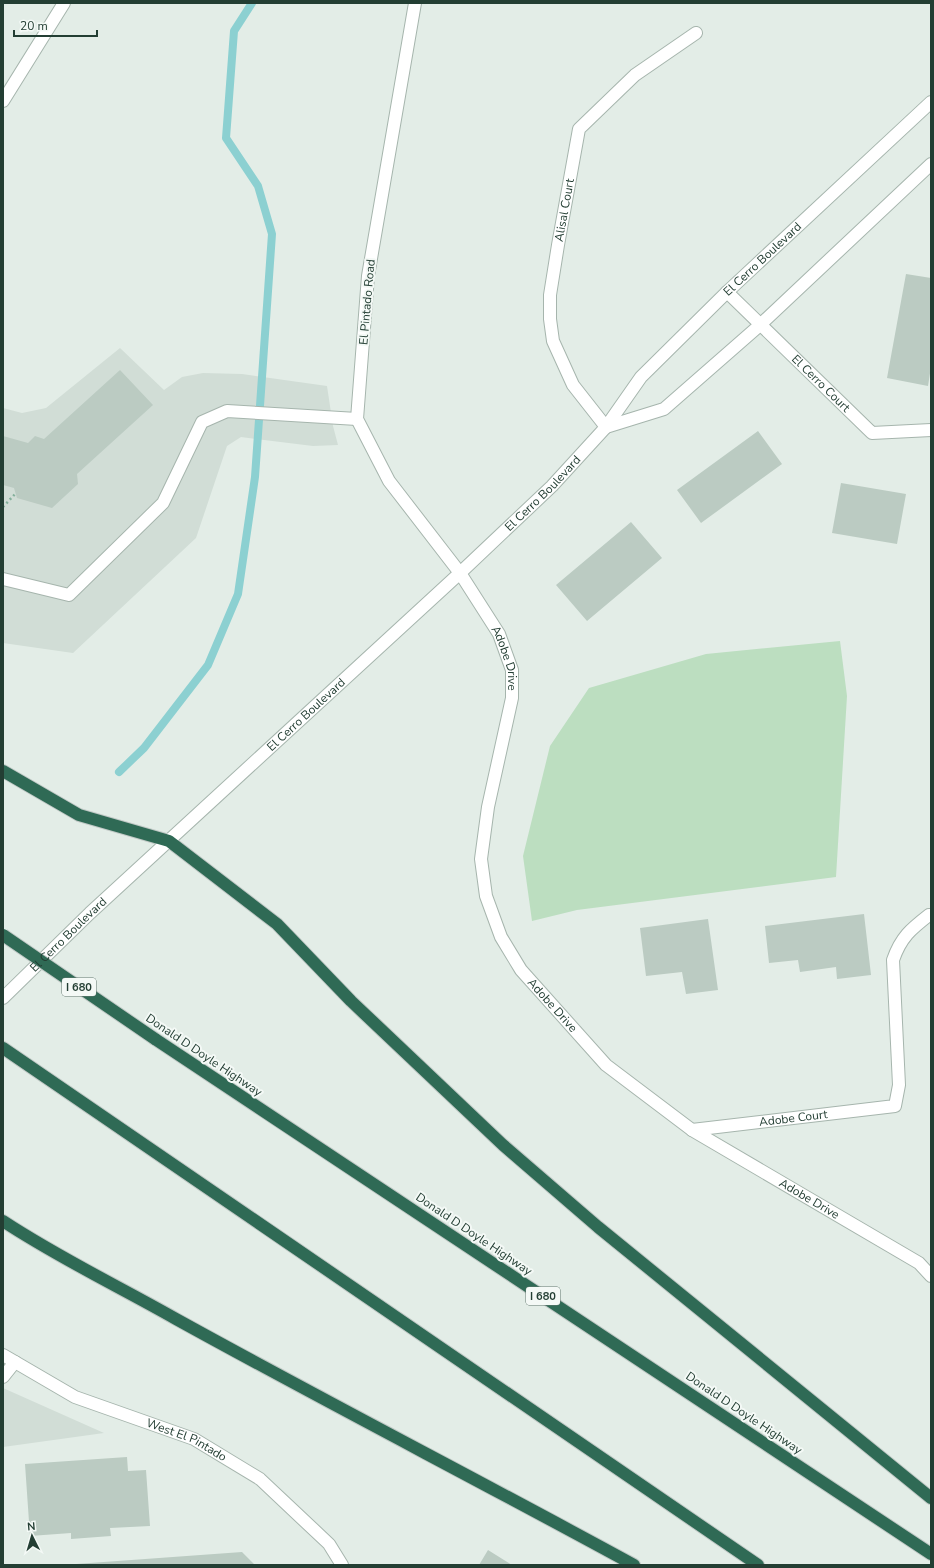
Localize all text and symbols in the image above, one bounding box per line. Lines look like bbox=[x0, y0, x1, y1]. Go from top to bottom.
scale bar bbox=[14, 12, 97, 38]
text: 20 m bbox=[20, 18, 48, 34]
street label: Alisal Court bbox=[551, 177, 578, 243]
street label: El Cerro Boulevard bbox=[720, 219, 805, 299]
street label: El Pintado Road bbox=[355, 258, 379, 346]
street label: El Cerro Court bbox=[788, 351, 854, 416]
street label: El Cerro Boulevard bbox=[501, 452, 584, 535]
street label: Adobe Drive bbox=[488, 623, 520, 691]
street label: El Cerro Boulevard bbox=[263, 674, 349, 755]
street label: El Cerro Boulevard bbox=[26, 894, 110, 975]
street label: Adobe Drive bbox=[524, 975, 581, 1036]
road number: I 680 bbox=[62, 978, 96, 996]
street label: Donald D Doyle Highway bbox=[143, 1010, 266, 1100]
street label: Adobe Court bbox=[758, 1106, 829, 1130]
street label: Adobe Drive bbox=[776, 1175, 842, 1223]
street label: Donald D Doyle Highway bbox=[413, 1189, 536, 1279]
road number: I 680 bbox=[526, 1287, 560, 1305]
street label: Donald D Doyle Highway bbox=[683, 1368, 806, 1458]
street label: West El Pintado bbox=[144, 1415, 230, 1465]
north arrow bbox=[12, 1516, 52, 1556]
text: N bbox=[26, 1519, 36, 1534]

